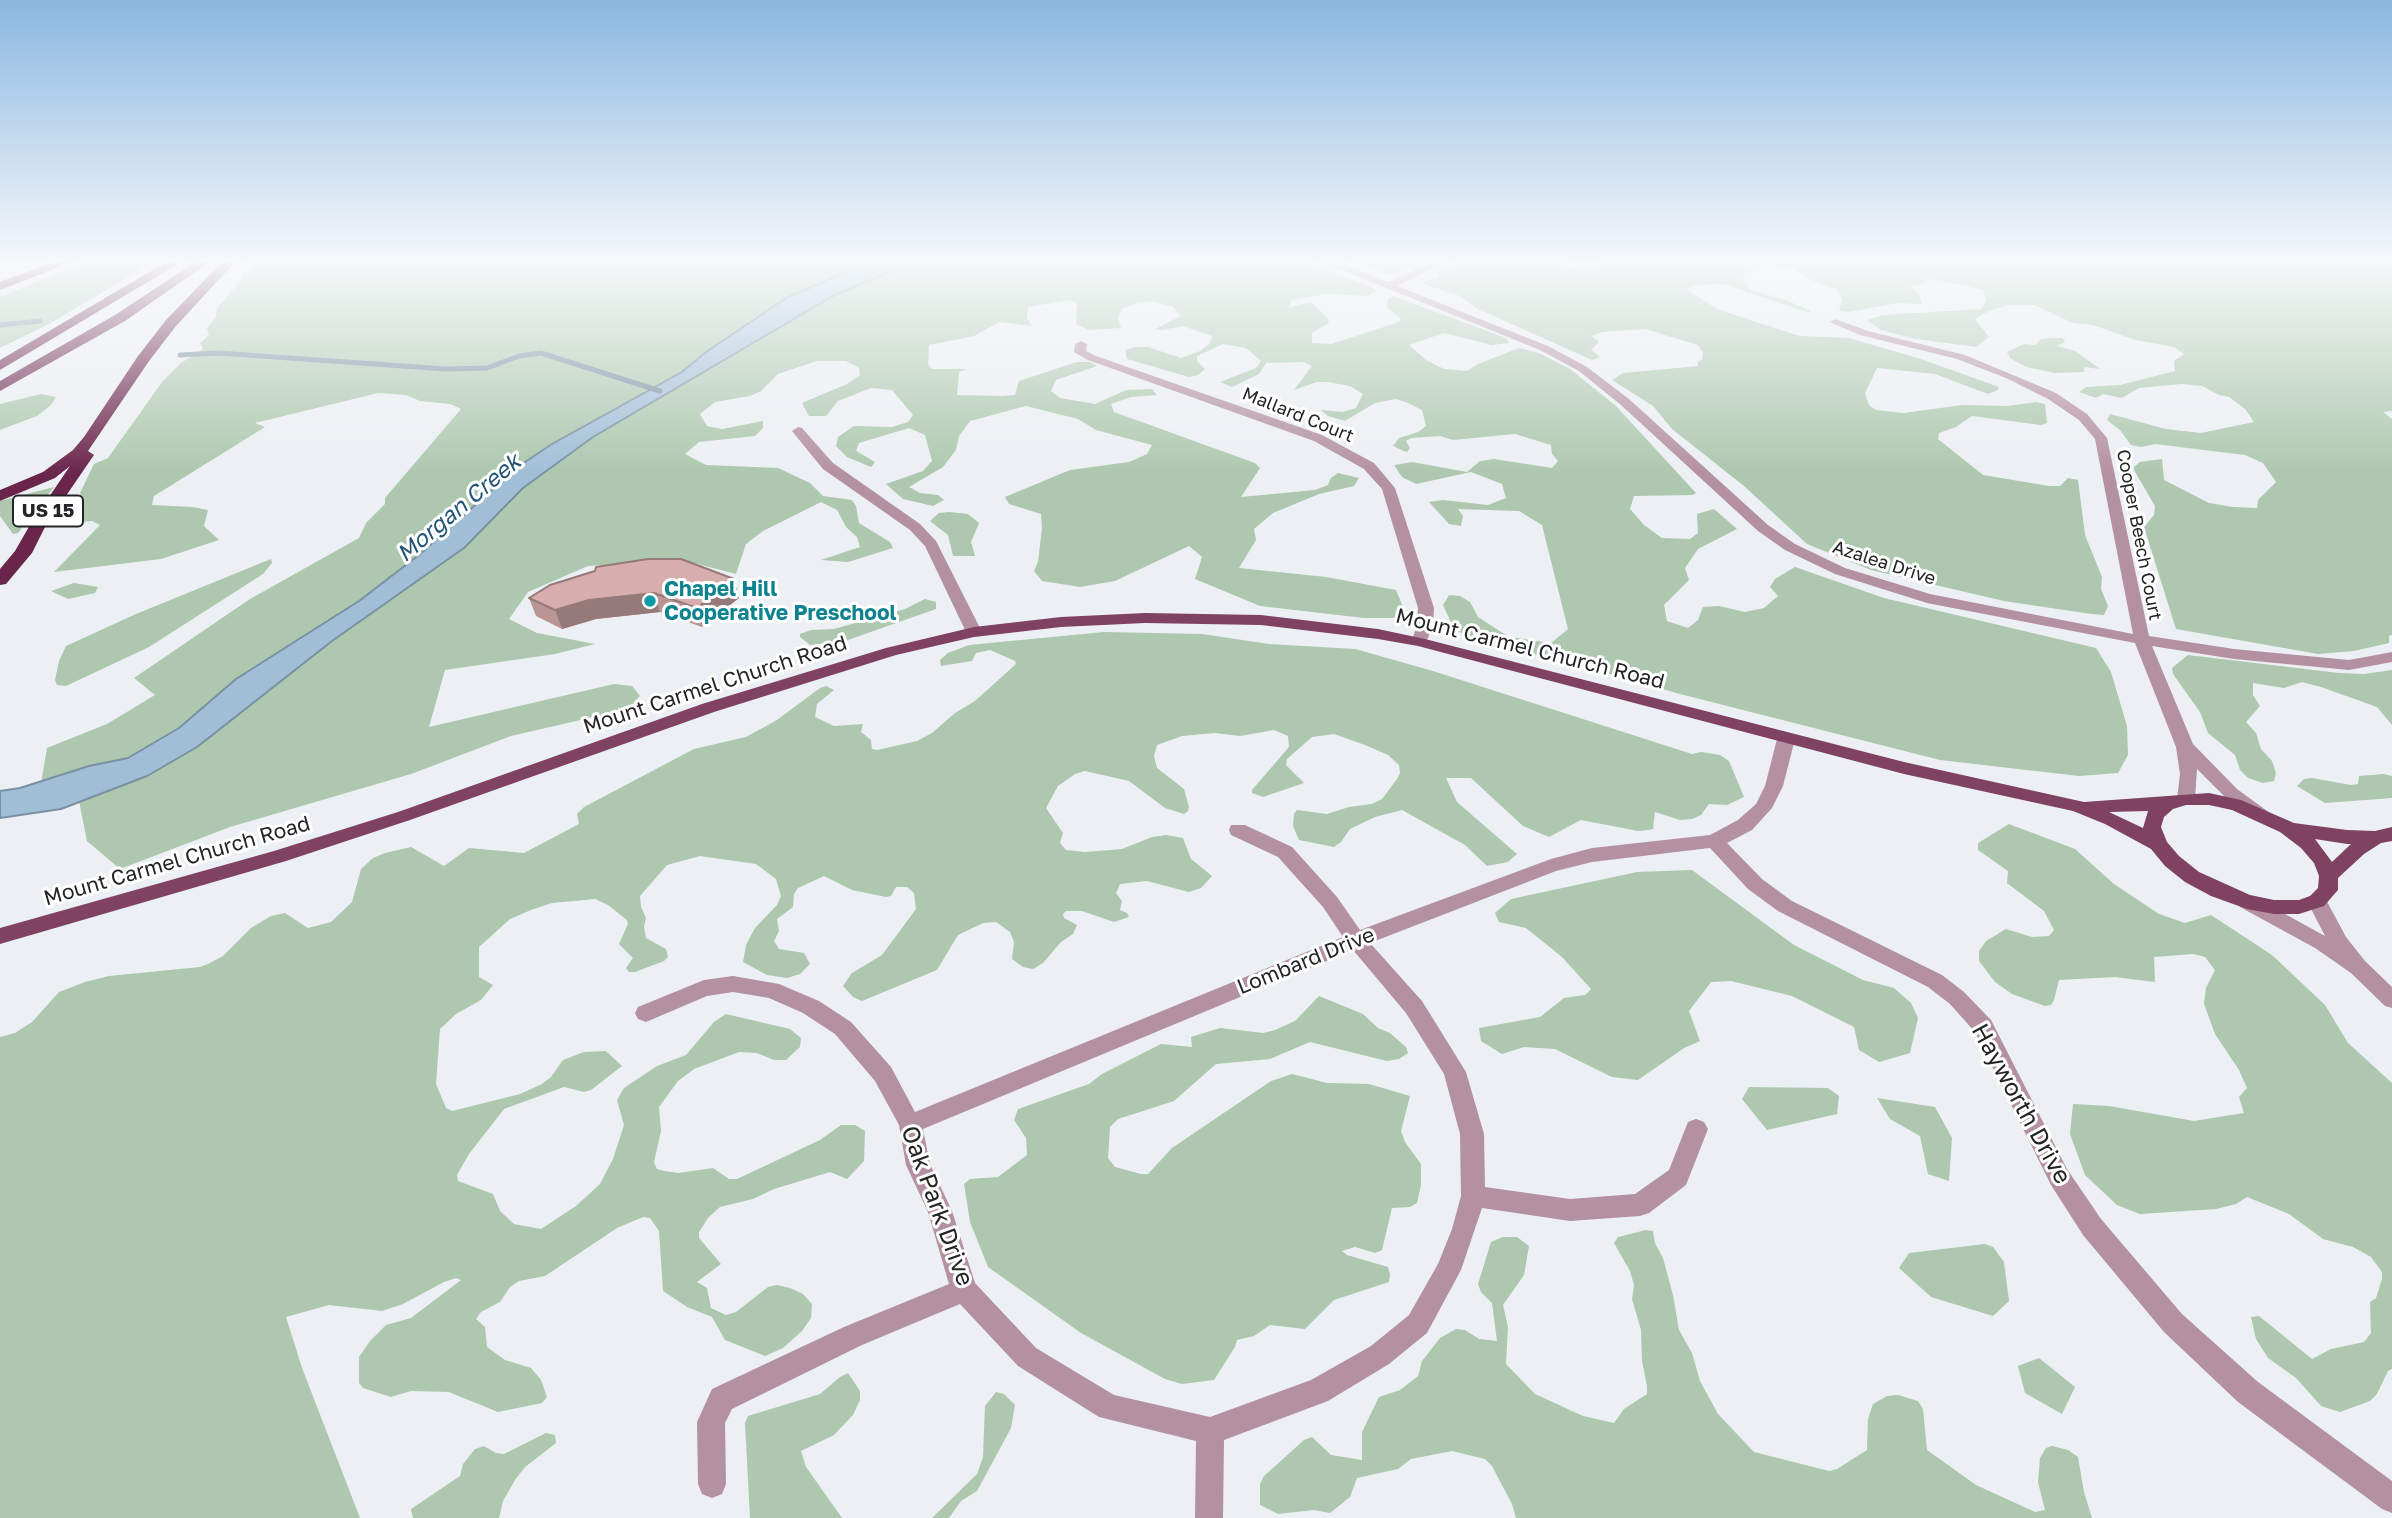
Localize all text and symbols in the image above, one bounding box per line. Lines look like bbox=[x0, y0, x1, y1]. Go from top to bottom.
street label: Mallard Court bbox=[1239, 383, 1357, 447]
water label: Morgan Creek bbox=[391, 448, 527, 568]
street label: Cooper Beech Court bbox=[2112, 448, 2166, 622]
road number: US 15 bbox=[13, 496, 83, 526]
street label: Azalea Drive bbox=[1830, 536, 1938, 590]
place label: Chapel Hill Cooperative Preschool bbox=[664, 576, 897, 626]
marker: Chapel Hill Cooperative Preschool bbox=[642, 593, 658, 609]
street label: Mount Carmel Church Road bbox=[1393, 603, 1667, 695]
street label: Mount Carmel Church Road bbox=[580, 630, 850, 740]
street label: Mount Carmel Church Road bbox=[41, 811, 313, 911]
street label: Lombard Drive bbox=[1234, 922, 1378, 1000]
street label: Hayworth Drive bbox=[1965, 1019, 2077, 1189]
street label: Oak Park Drive bbox=[895, 1122, 979, 1290]

